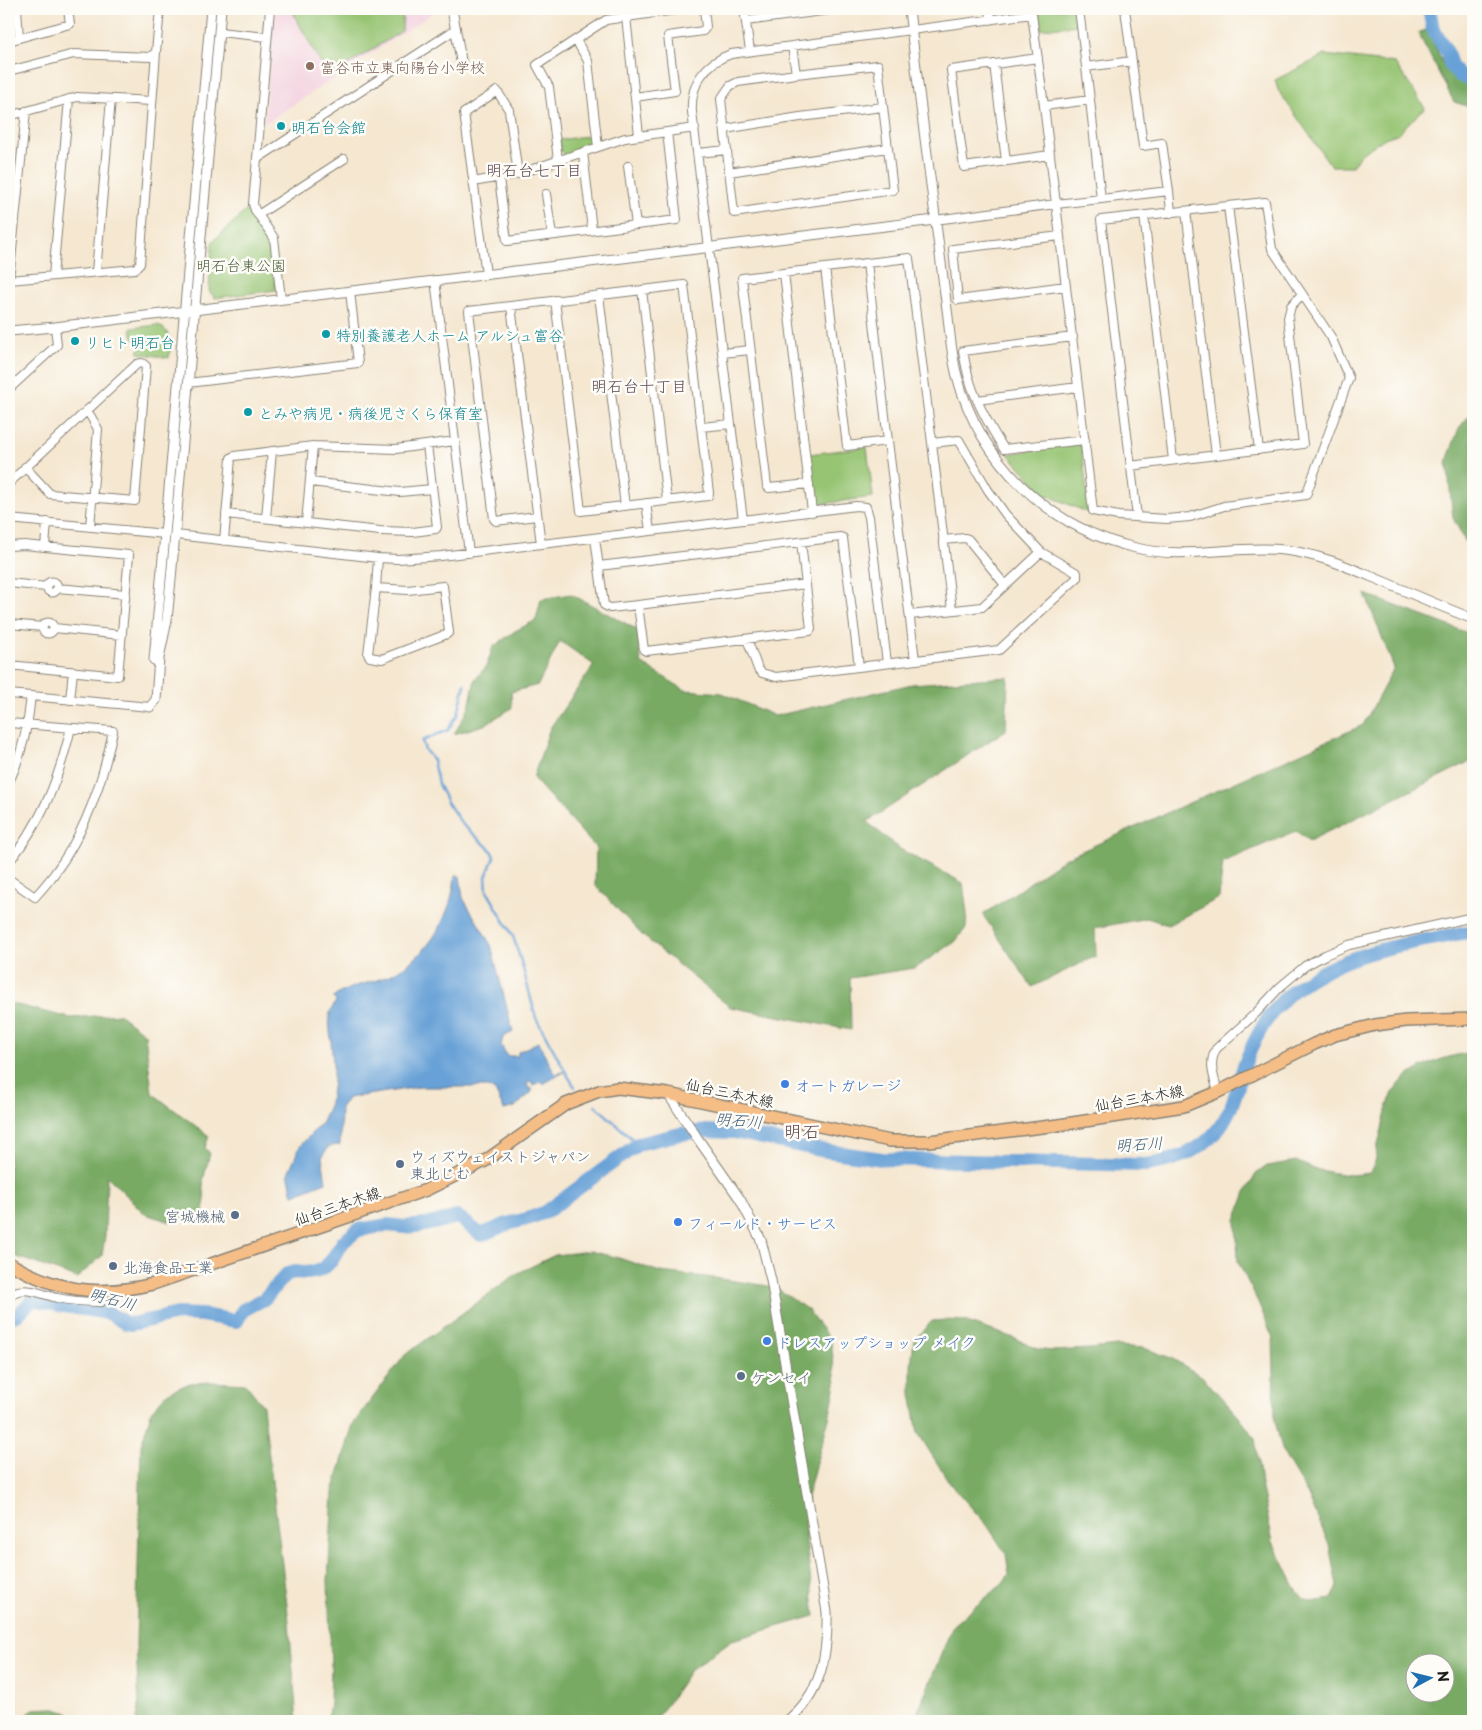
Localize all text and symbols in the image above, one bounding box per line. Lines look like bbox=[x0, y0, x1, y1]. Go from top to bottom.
place label: 富谷市立東向陽台小学校 bbox=[320, 55, 485, 78]
marker: 富谷市立東向陽台小学校 bbox=[304, 60, 316, 72]
place label: 明石台会館 bbox=[291, 115, 366, 138]
marker: 明石台会館 bbox=[275, 120, 287, 132]
district label: 明石台七丁目 bbox=[486, 157, 582, 181]
park label: 明石台東公園 bbox=[196, 253, 286, 276]
place label: 特別養護老人ホーム アルシュ富谷 bbox=[336, 323, 563, 346]
marker: 特別養護老人ホーム アルシュ富谷 bbox=[320, 328, 332, 340]
place label: リヒト明石台 bbox=[85, 330, 175, 353]
marker: リヒト明石台 bbox=[69, 335, 81, 347]
district label: 明石台十丁目 bbox=[591, 373, 687, 397]
place label: とみや病児・病後児さくら保育室 bbox=[258, 401, 483, 424]
marker: とみや病児・病後児さくら保育室 bbox=[242, 406, 254, 418]
street label: 仙台三本木線 bbox=[684, 1071, 776, 1113]
place label: オートガレージ bbox=[795, 1073, 901, 1096]
marker: オートガレージ bbox=[779, 1078, 791, 1090]
street label: 仙台三本木線 bbox=[1093, 1078, 1185, 1116]
water label: 明石川 bbox=[714, 1105, 764, 1133]
district label: 明石 bbox=[784, 1117, 820, 1144]
water label: 明石川 bbox=[1114, 1130, 1164, 1156]
place label: ウィズウェイストジャパン 東北じむ bbox=[410, 1144, 591, 1184]
marker: ウィズウェイストジャパン 東北じむ bbox=[394, 1158, 406, 1170]
street label: 仙台三本木線 bbox=[291, 1179, 383, 1231]
place label: 宮城機械 bbox=[165, 1204, 225, 1227]
marker: 宮城機械 bbox=[229, 1209, 241, 1221]
place label: フィールド・サービス bbox=[688, 1211, 837, 1234]
marker: フィールド・サービス bbox=[672, 1216, 684, 1228]
place label: 北海食品工業 bbox=[123, 1255, 213, 1278]
marker: 北海食品工業 bbox=[107, 1260, 119, 1272]
water label: 明石川 bbox=[87, 1280, 139, 1316]
place label: ドレスアップショップ メイク bbox=[777, 1330, 976, 1353]
marker: ドレスアップショップ メイク bbox=[761, 1335, 773, 1347]
place label: ケンセイ bbox=[751, 1365, 811, 1388]
marker: ケンセイ bbox=[735, 1370, 747, 1382]
north arrow bbox=[1404, 1652, 1454, 1702]
text: N bbox=[1432, 1670, 1454, 1683]

